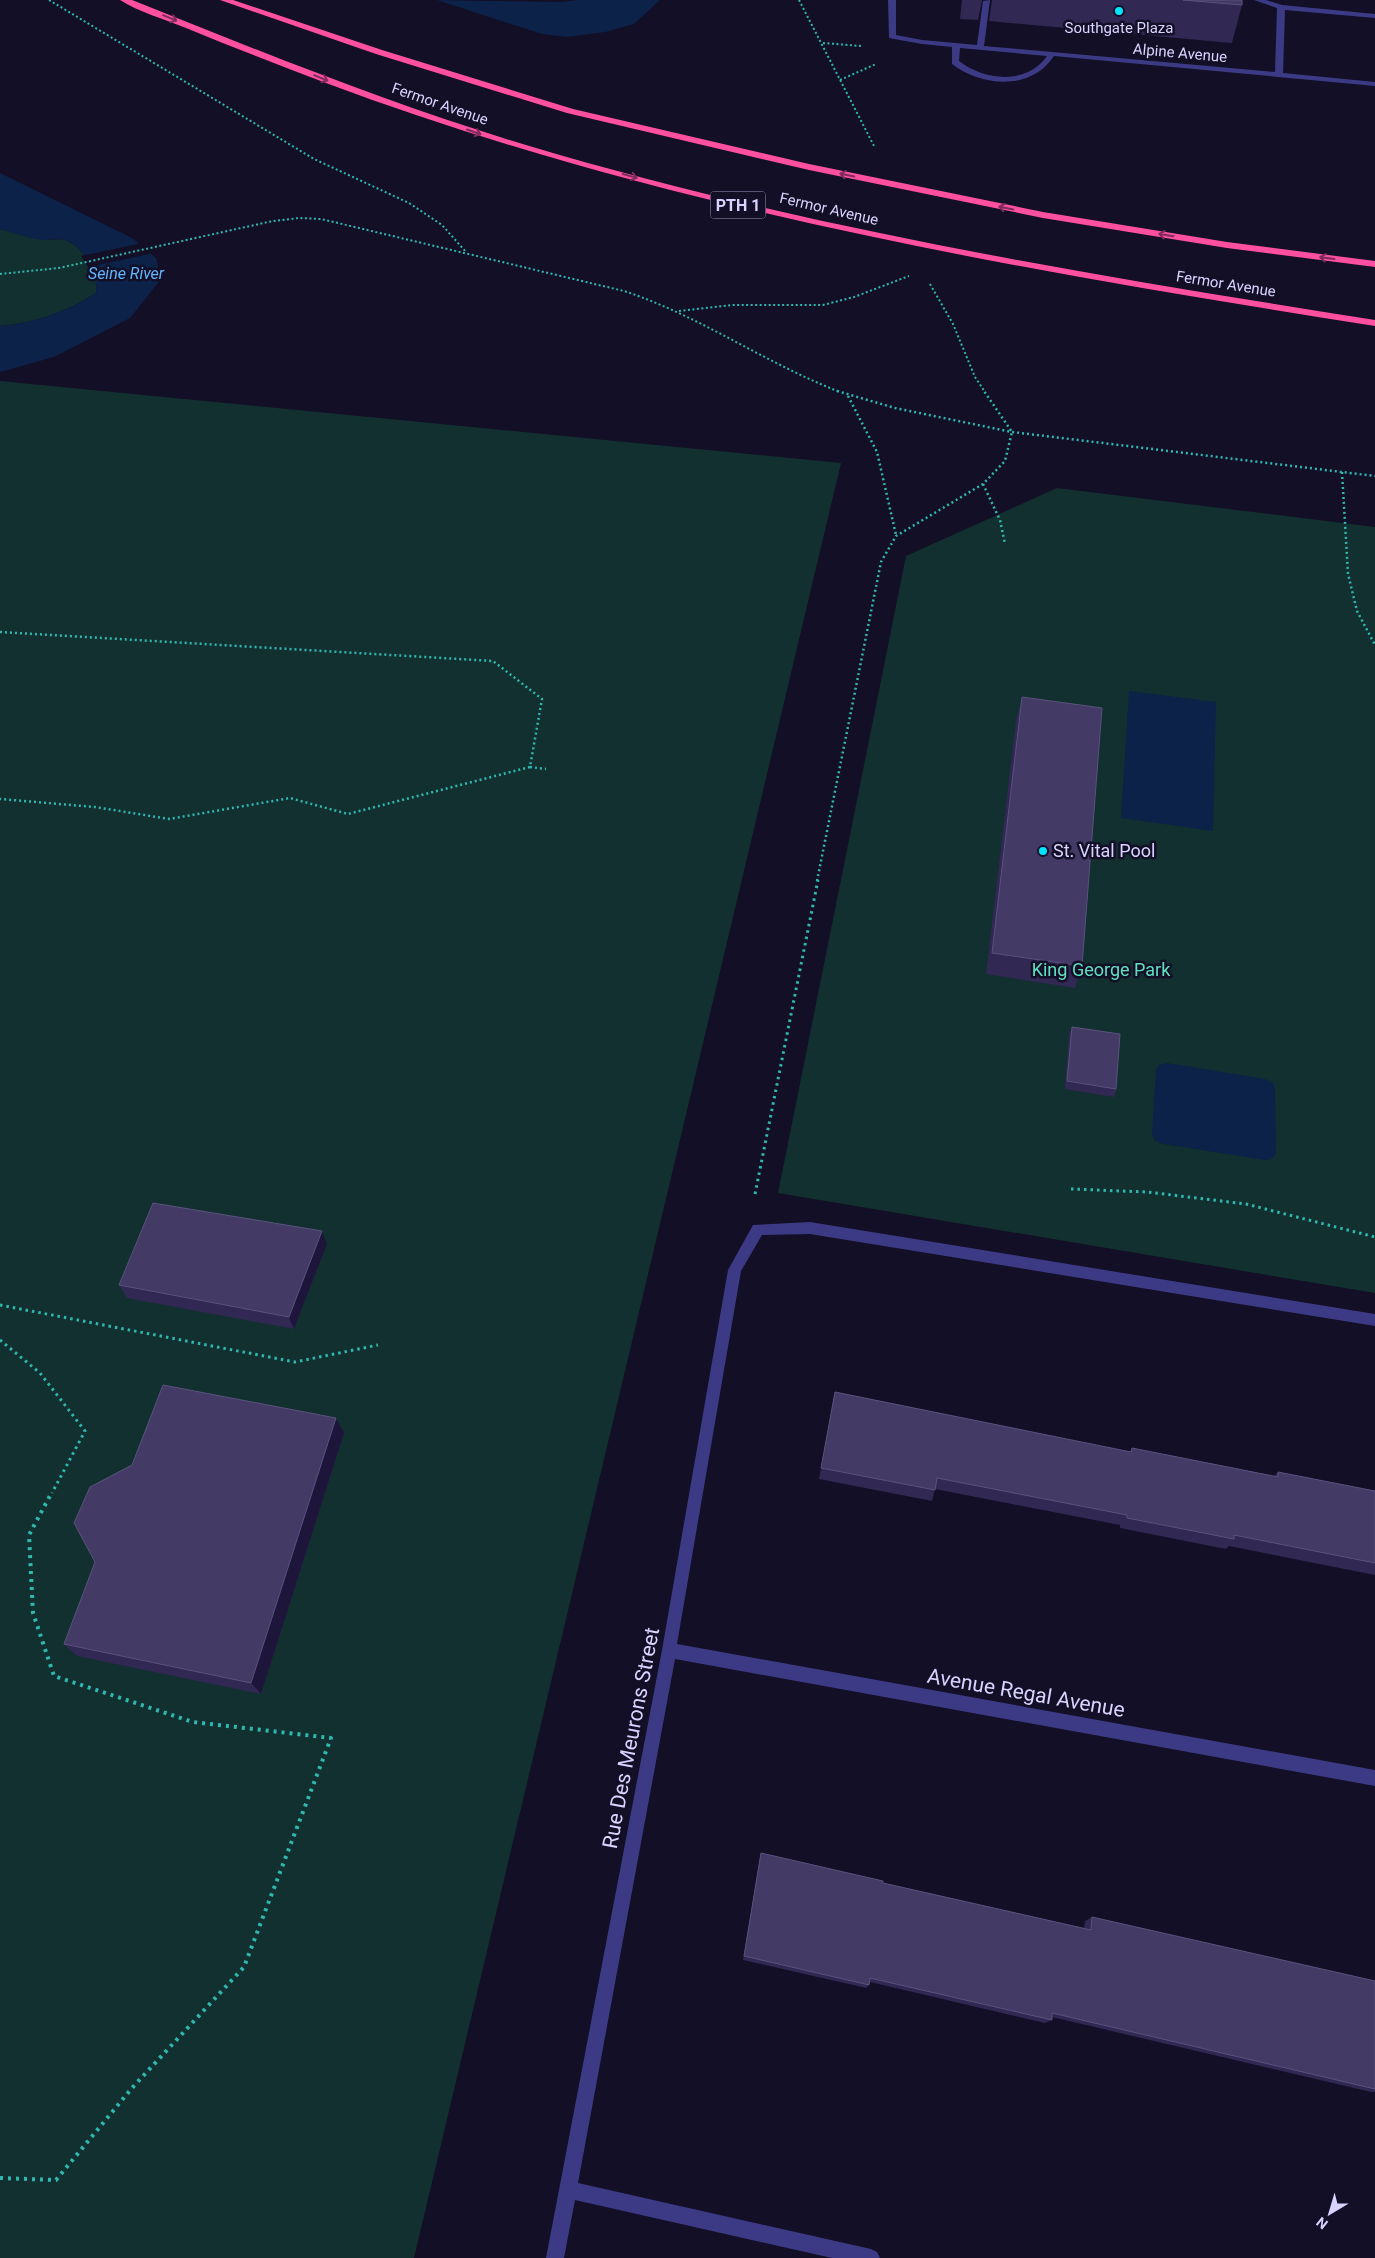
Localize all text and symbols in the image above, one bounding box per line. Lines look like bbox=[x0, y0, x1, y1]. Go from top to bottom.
marker: Southgate Plaza bbox=[1113, 5, 1125, 17]
one-way arrow bbox=[162, 14, 177, 23]
place label: Southgate Plaza bbox=[1065, 19, 1173, 37]
street label: Alpine Avenue bbox=[1132, 40, 1228, 66]
one-way arrow bbox=[313, 75, 328, 84]
street label: Fermor Avenue bbox=[389, 79, 491, 129]
one-way arrow bbox=[466, 128, 481, 137]
one-way arrow bbox=[839, 170, 855, 179]
one-way arrow bbox=[622, 172, 638, 181]
street label: Fermor Avenue bbox=[778, 189, 880, 229]
road number: PTH 1 bbox=[710, 192, 766, 218]
one-way arrow bbox=[998, 203, 1014, 212]
one-way arrow bbox=[1158, 230, 1174, 240]
one-way arrow bbox=[1319, 253, 1335, 263]
water label: Seine River bbox=[88, 264, 165, 283]
street label: Fermor Avenue bbox=[1175, 267, 1277, 301]
place label: St. Vital Pool bbox=[1053, 840, 1155, 861]
marker: St. Vital Pool bbox=[1037, 845, 1049, 857]
park label: King George Park bbox=[1032, 959, 1171, 980]
street label: Rue Des Meurons Street bbox=[598, 1625, 664, 1851]
street label: Avenue Regal Avenue bbox=[925, 1664, 1127, 1722]
north arrow bbox=[1305, 2188, 1355, 2238]
text: N bbox=[1313, 2214, 1331, 2233]

